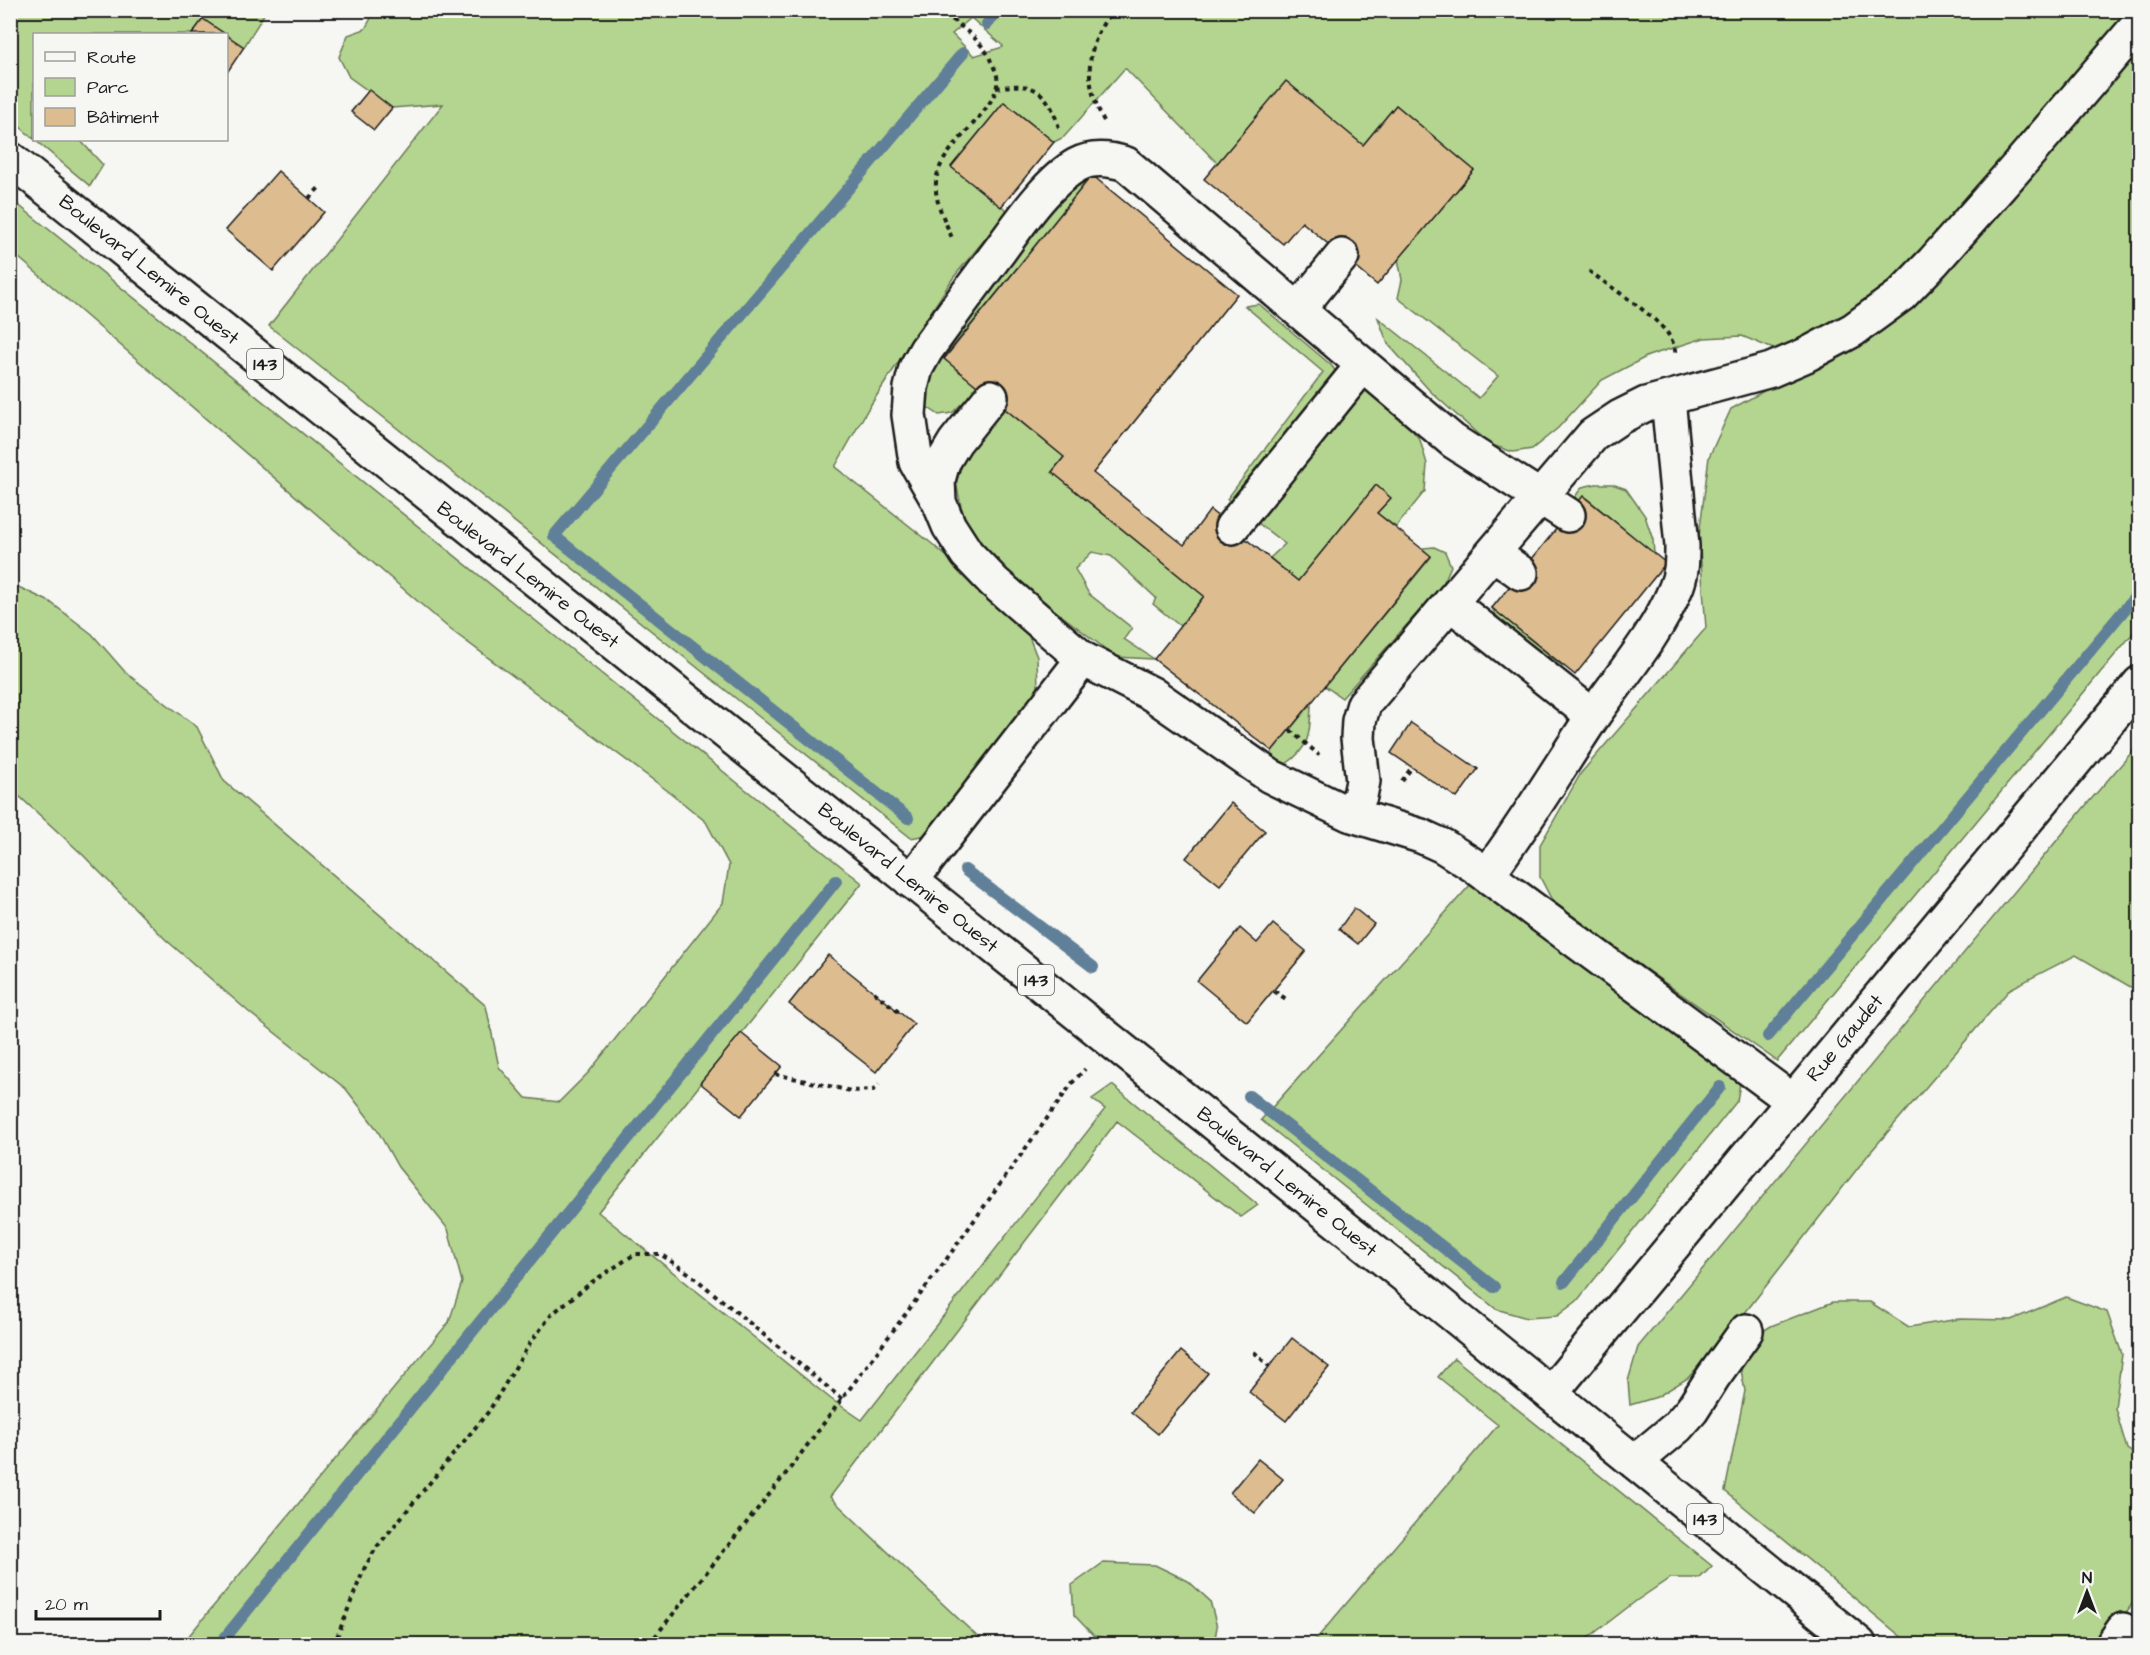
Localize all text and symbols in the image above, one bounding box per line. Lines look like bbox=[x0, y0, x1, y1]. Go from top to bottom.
legend bbox=[33, 33, 228, 141]
text: Route bbox=[87, 45, 136, 70]
text: Parc bbox=[87, 75, 129, 100]
text: Bâtiment bbox=[87, 105, 160, 130]
street label: Boulevard Lemire Ouest bbox=[53, 188, 245, 352]
road number: 143 bbox=[247, 349, 283, 379]
street label: Boulevard Lemire Ouest bbox=[431, 495, 625, 655]
street label: Boulevard Lemire Ouest bbox=[812, 796, 1004, 960]
road number: 143 bbox=[1018, 965, 1054, 995]
street label: Rue Gaudet bbox=[1800, 988, 1890, 1088]
street label: Boulevard Lemire Ouest bbox=[1191, 1100, 1383, 1264]
road number: 143 bbox=[1687, 1504, 1723, 1534]
north arrow bbox=[2057, 1562, 2117, 1622]
text: N bbox=[2082, 1567, 2092, 1589]
scale bar bbox=[36, 1583, 160, 1621]
text: 20 m bbox=[45, 1592, 88, 1617]

